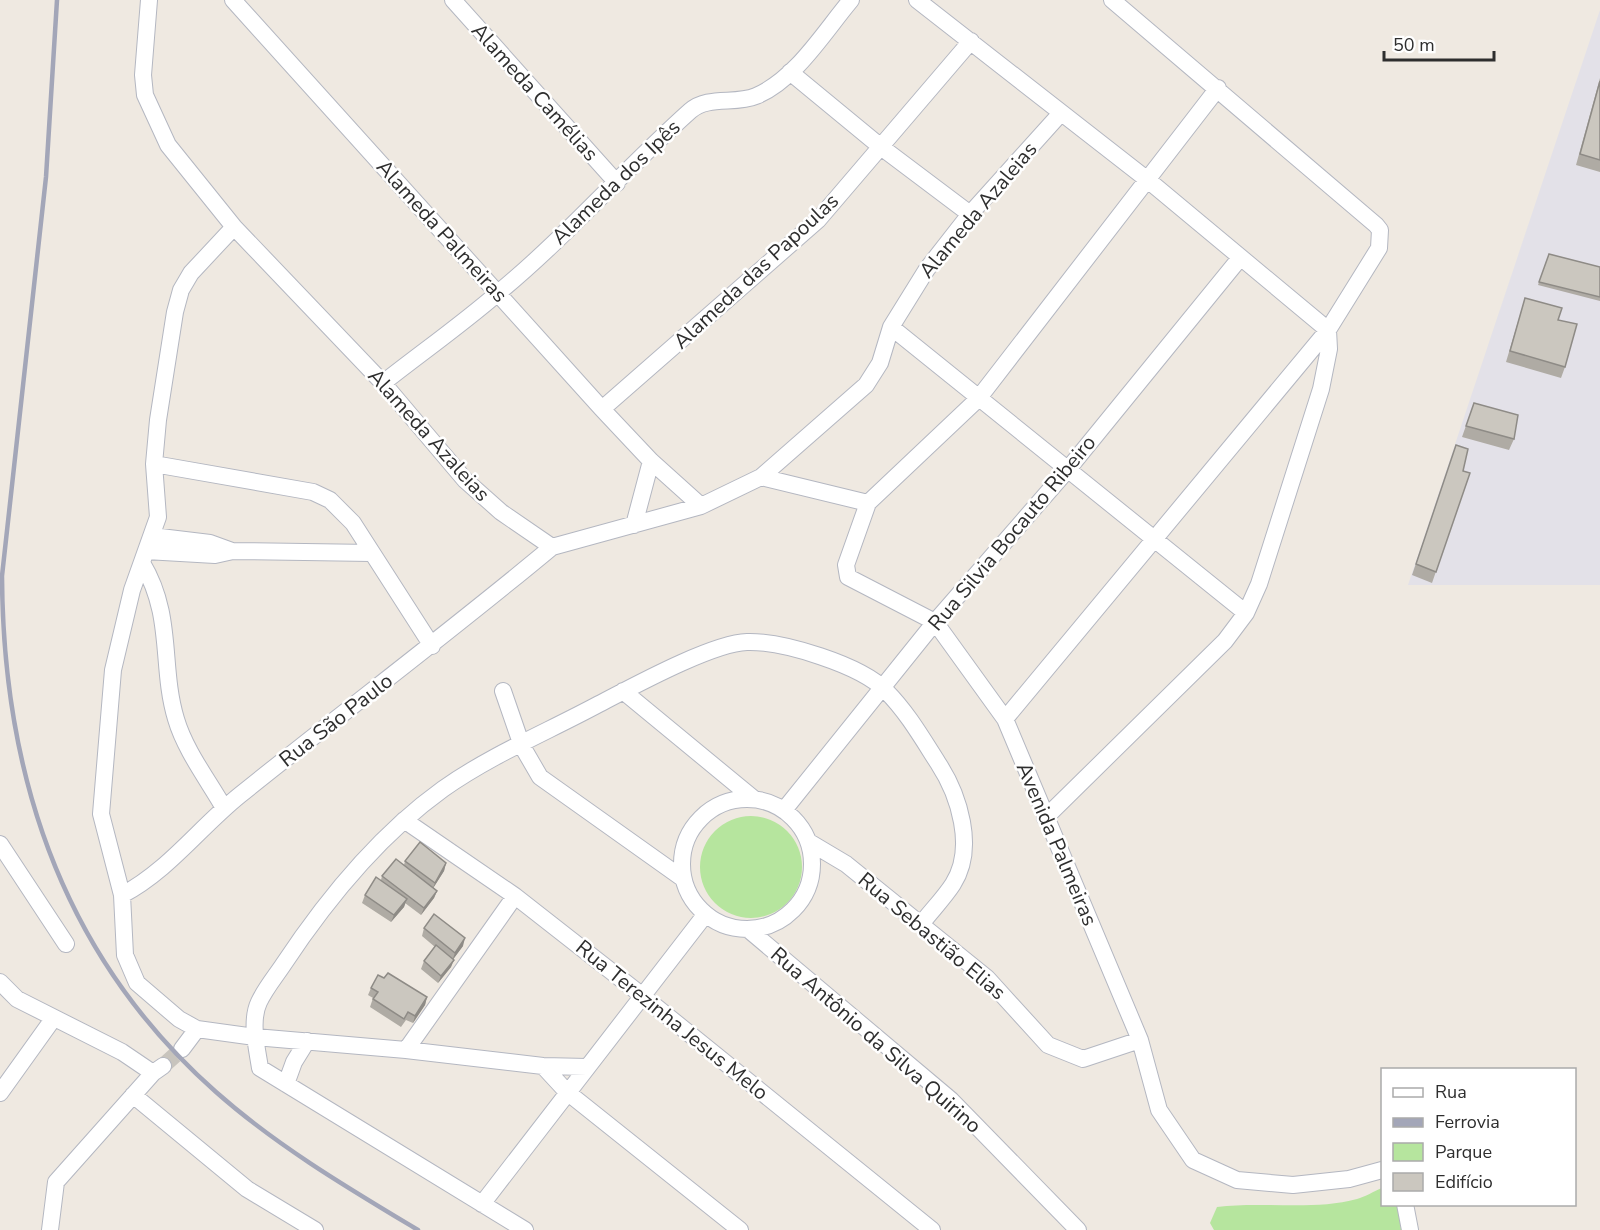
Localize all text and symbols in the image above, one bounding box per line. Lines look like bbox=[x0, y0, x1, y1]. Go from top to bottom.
street label: Alameda Camélias bbox=[465, 17, 605, 167]
scale bar bbox=[1384, 24, 1494, 62]
text: 50 m bbox=[1393, 33, 1435, 57]
street label: Alameda dos Ipês bbox=[546, 113, 686, 251]
street label: Alameda Azaleias bbox=[913, 136, 1043, 284]
street label: Alameda Palmeiras bbox=[370, 153, 514, 309]
street label: Alameda das Papoulas bbox=[667, 187, 845, 355]
street label: Alameda Azaleias bbox=[362, 362, 496, 508]
street label: Rua Silvia Bocauto Ribeiro bbox=[922, 429, 1102, 637]
street label: Rua São Paulo bbox=[273, 667, 399, 773]
street label: Avenida Palmeiras bbox=[1010, 758, 1104, 930]
street label: Rua Sebastião Elias bbox=[852, 866, 1012, 1006]
street label: Rua Terezinha Jesus Melo bbox=[570, 933, 774, 1107]
street label: Rua Antônio da Silva Quirino bbox=[765, 941, 987, 1139]
legend bbox=[1381, 1068, 1576, 1206]
text: Rua bbox=[1435, 1080, 1467, 1104]
text: Ferrovia bbox=[1435, 1110, 1500, 1134]
text: Parque bbox=[1435, 1140, 1492, 1164]
text: Edifício bbox=[1435, 1170, 1493, 1194]

